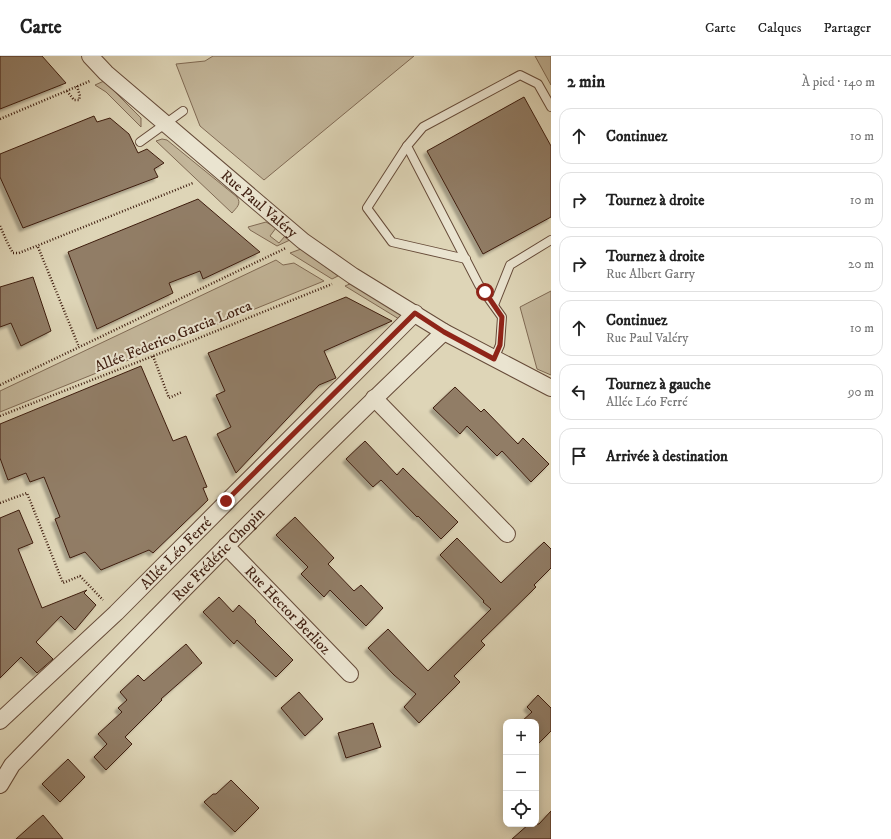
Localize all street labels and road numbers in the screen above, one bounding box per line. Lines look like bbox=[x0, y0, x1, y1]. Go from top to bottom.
street label: Rue Paul Valéry bbox=[217, 166, 302, 243]
street label: Allée Federico Garcia Lorca bbox=[92, 296, 255, 377]
street label: Rue Frédéric Chopin bbox=[168, 504, 269, 606]
street label: Allée Léo Ferré bbox=[136, 513, 217, 594]
street label: Rue Hector Berlioz bbox=[240, 562, 335, 659]

